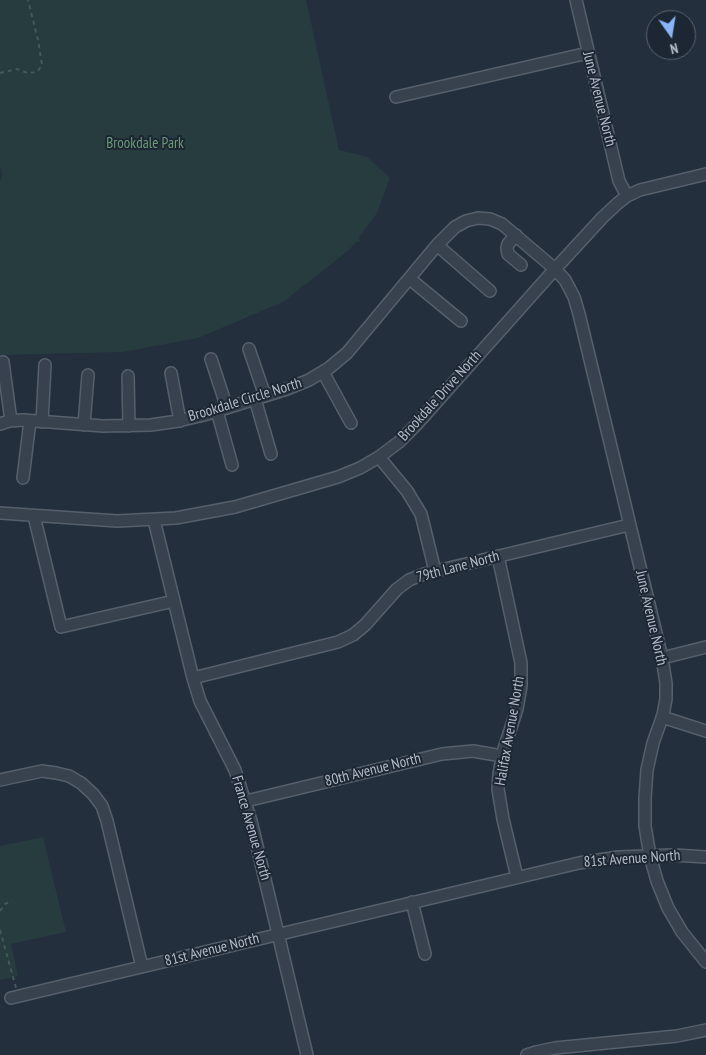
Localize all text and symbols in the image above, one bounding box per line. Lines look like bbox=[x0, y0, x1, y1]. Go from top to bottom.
north arrow bbox=[646, 10, 696, 60]
text: N bbox=[668, 39, 680, 58]
street label: June Avenue North bbox=[579, 50, 619, 148]
park label: Brookdale Park bbox=[106, 135, 184, 153]
street label: Brookdale Drive North bbox=[395, 347, 485, 445]
street label: Brookdale Circle North bbox=[186, 374, 304, 426]
street label: 79th Lane North bbox=[415, 547, 501, 587]
street label: June Avenue North bbox=[631, 569, 671, 667]
street label: Halifax Avenue North bbox=[492, 675, 528, 787]
street label: 80th Avenue North bbox=[323, 749, 423, 791]
street label: France Avenue North bbox=[227, 774, 275, 882]
street label: 81st Avenue North bbox=[583, 847, 681, 871]
street label: 81st Avenue North bbox=[163, 930, 261, 970]

